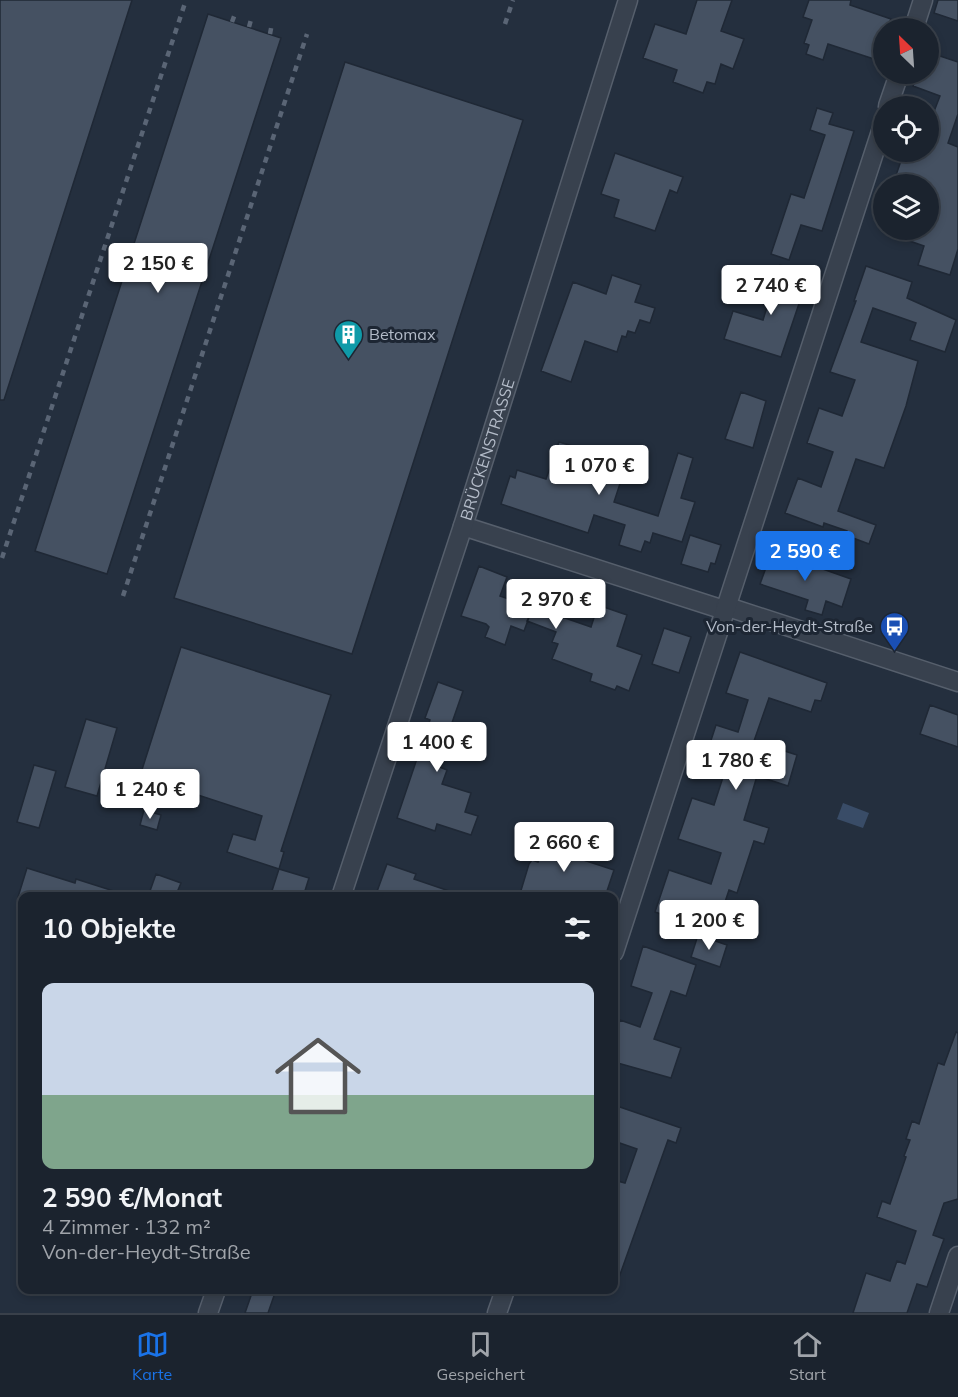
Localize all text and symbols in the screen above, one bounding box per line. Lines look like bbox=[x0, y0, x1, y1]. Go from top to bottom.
north arrow bbox=[873, 18, 939, 84]
map controls bbox=[873, 18, 939, 240]
button: locate bbox=[873, 96, 939, 162]
button: layers bbox=[873, 174, 939, 240]
pin: 2 150 € bbox=[103, 243, 213, 294]
text: 2 150 € bbox=[123, 250, 193, 275]
pin: 2 740 € bbox=[716, 265, 826, 316]
text: 2 740 € bbox=[736, 272, 806, 297]
building icon: Betomax bbox=[332, 318, 364, 360]
place label: Betomax bbox=[369, 324, 436, 344]
street label: BRÜCKENSTRASSE bbox=[455, 376, 519, 523]
pin: 1 070 € bbox=[544, 445, 654, 496]
text: 1 070 € bbox=[564, 452, 634, 477]
pin: 2 590 € bbox=[750, 531, 860, 582]
text: 2 590 € bbox=[770, 538, 840, 563]
pin: 2 970 € bbox=[501, 579, 611, 630]
text: 2 970 € bbox=[521, 586, 591, 611]
bus stop icon: Von-der-Heydt-Straße bbox=[878, 610, 910, 652]
place label: Von-der-Heydt-Straße bbox=[706, 616, 873, 636]
pin: 1 400 € bbox=[382, 722, 492, 773]
text: 1 400 € bbox=[402, 729, 472, 754]
pin: 1 780 € bbox=[681, 740, 791, 791]
text: 1 780 € bbox=[701, 747, 771, 772]
pin: 1 240 € bbox=[95, 769, 205, 820]
text: 1 240 € bbox=[115, 776, 185, 801]
pin: 2 660 € bbox=[509, 822, 619, 873]
text: 2 660 € bbox=[529, 829, 599, 854]
pin: 1 200 € bbox=[654, 900, 764, 951]
text: 1 200 € bbox=[674, 907, 744, 932]
text: 10 Objekte bbox=[42, 912, 176, 945]
icon: filters bbox=[561, 912, 594, 945]
icon: home bbox=[264, 1022, 372, 1130]
text: 2 590 €/Monat bbox=[42, 1181, 222, 1214]
text: 4 Zimmer · 132 m² bbox=[42, 1214, 211, 1239]
text: Von-der-Heydt-Straße bbox=[42, 1239, 251, 1264]
tab: Karte bbox=[132, 1328, 172, 1384]
tab: Gespeichert bbox=[436, 1328, 525, 1384]
tab: Start bbox=[789, 1328, 826, 1384]

